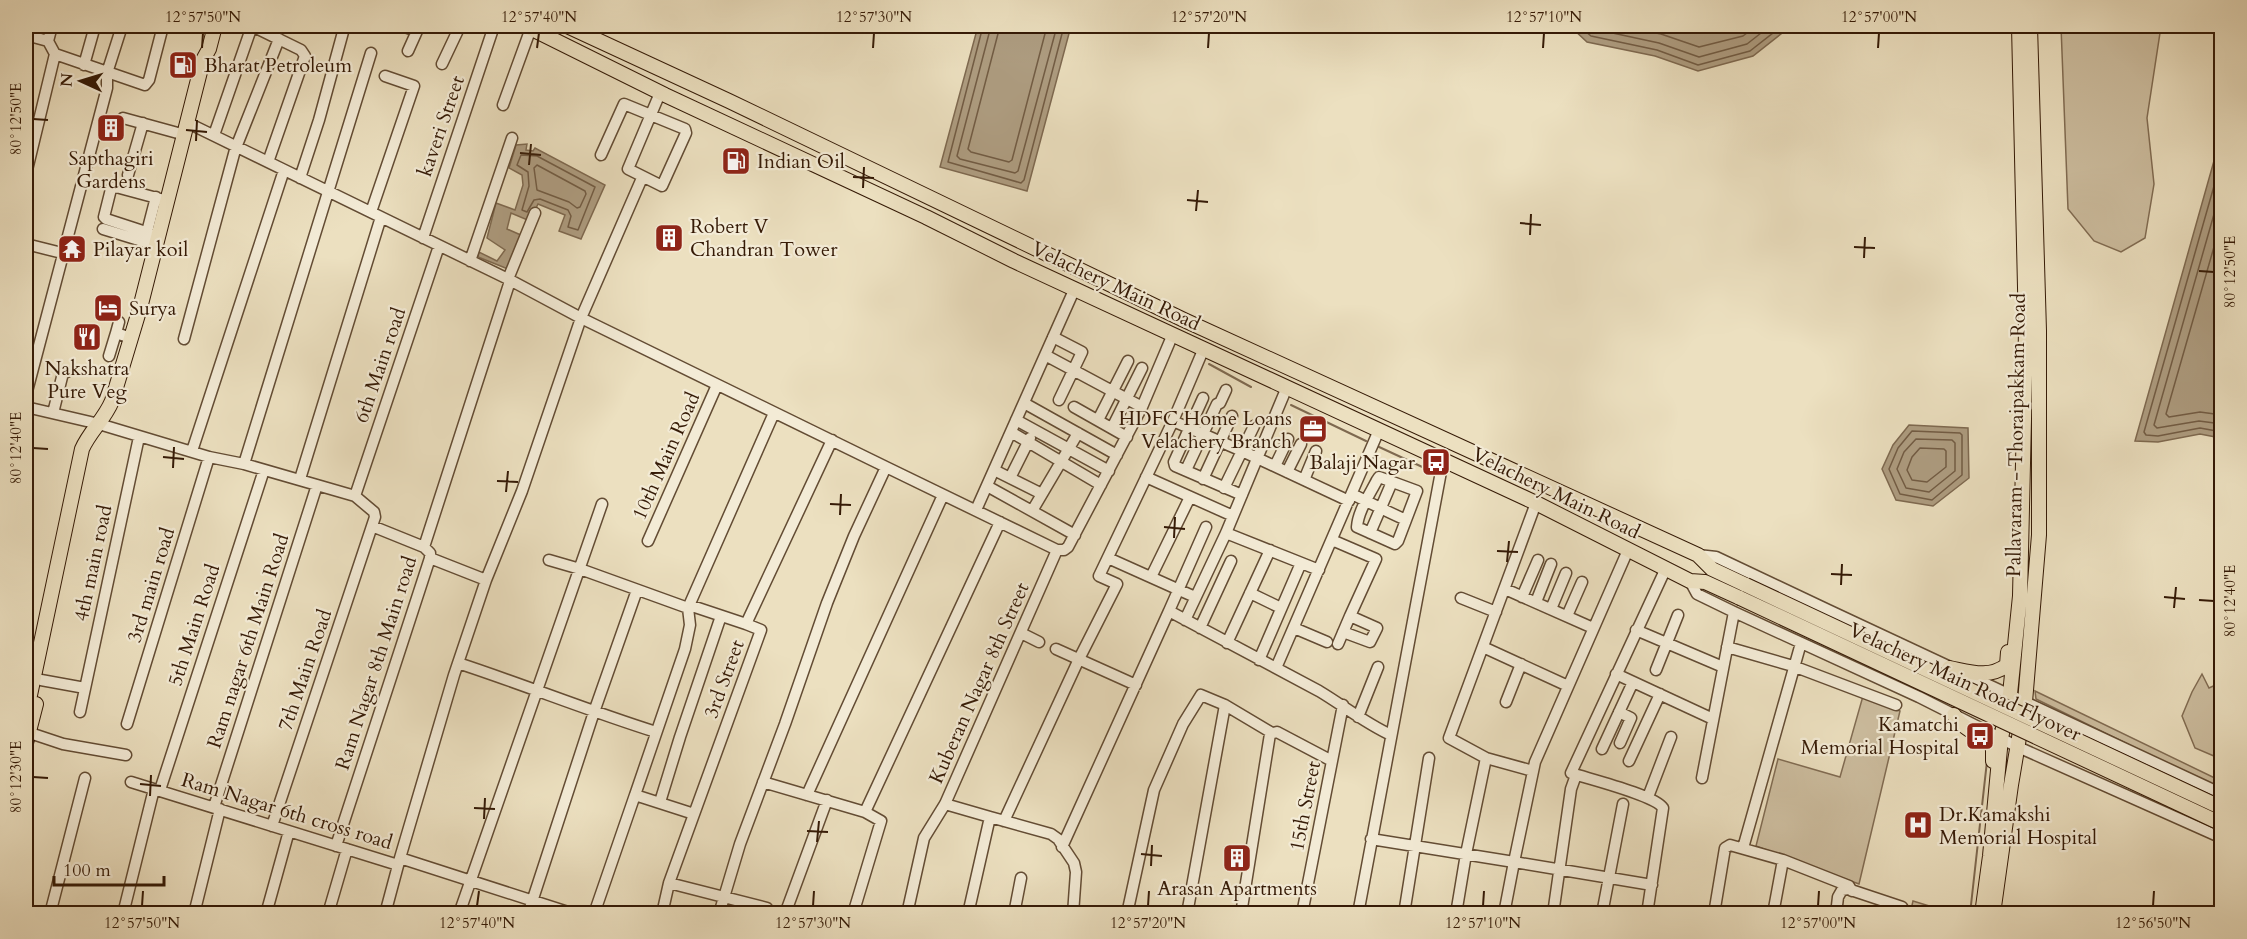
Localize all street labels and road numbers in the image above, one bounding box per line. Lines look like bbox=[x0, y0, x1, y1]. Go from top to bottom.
street label: kaveri Street bbox=[411, 71, 471, 180]
street label: Velachery Main Road bbox=[1027, 235, 1205, 337]
street label: Pallavaram - Thoraipakkam Road bbox=[2000, 292, 2032, 577]
street label: 6th Main road bbox=[348, 303, 412, 426]
street label: 10th Main Road bbox=[626, 388, 706, 524]
street label: Velachery Main Road bbox=[1468, 441, 1645, 546]
street label: 4th main road bbox=[68, 502, 119, 624]
street label: 3rd main road bbox=[121, 524, 181, 646]
street label: Ram nagar 6th Main Road bbox=[201, 530, 296, 752]
street label: Ram Nagar 8th Main road bbox=[329, 552, 423, 773]
street label: 5th Main Road bbox=[162, 560, 227, 689]
street label: Kuberan Nagar 8th Street bbox=[922, 577, 1036, 788]
street label: 7th Main Road bbox=[272, 605, 339, 734]
street label: Velachery Main Road Flyover bbox=[1844, 616, 2086, 748]
street label: 3rd Street bbox=[697, 635, 751, 722]
street label: 15th Street bbox=[1283, 758, 1327, 853]
street label: Ram Nagar 6th cross road bbox=[178, 766, 396, 856]

